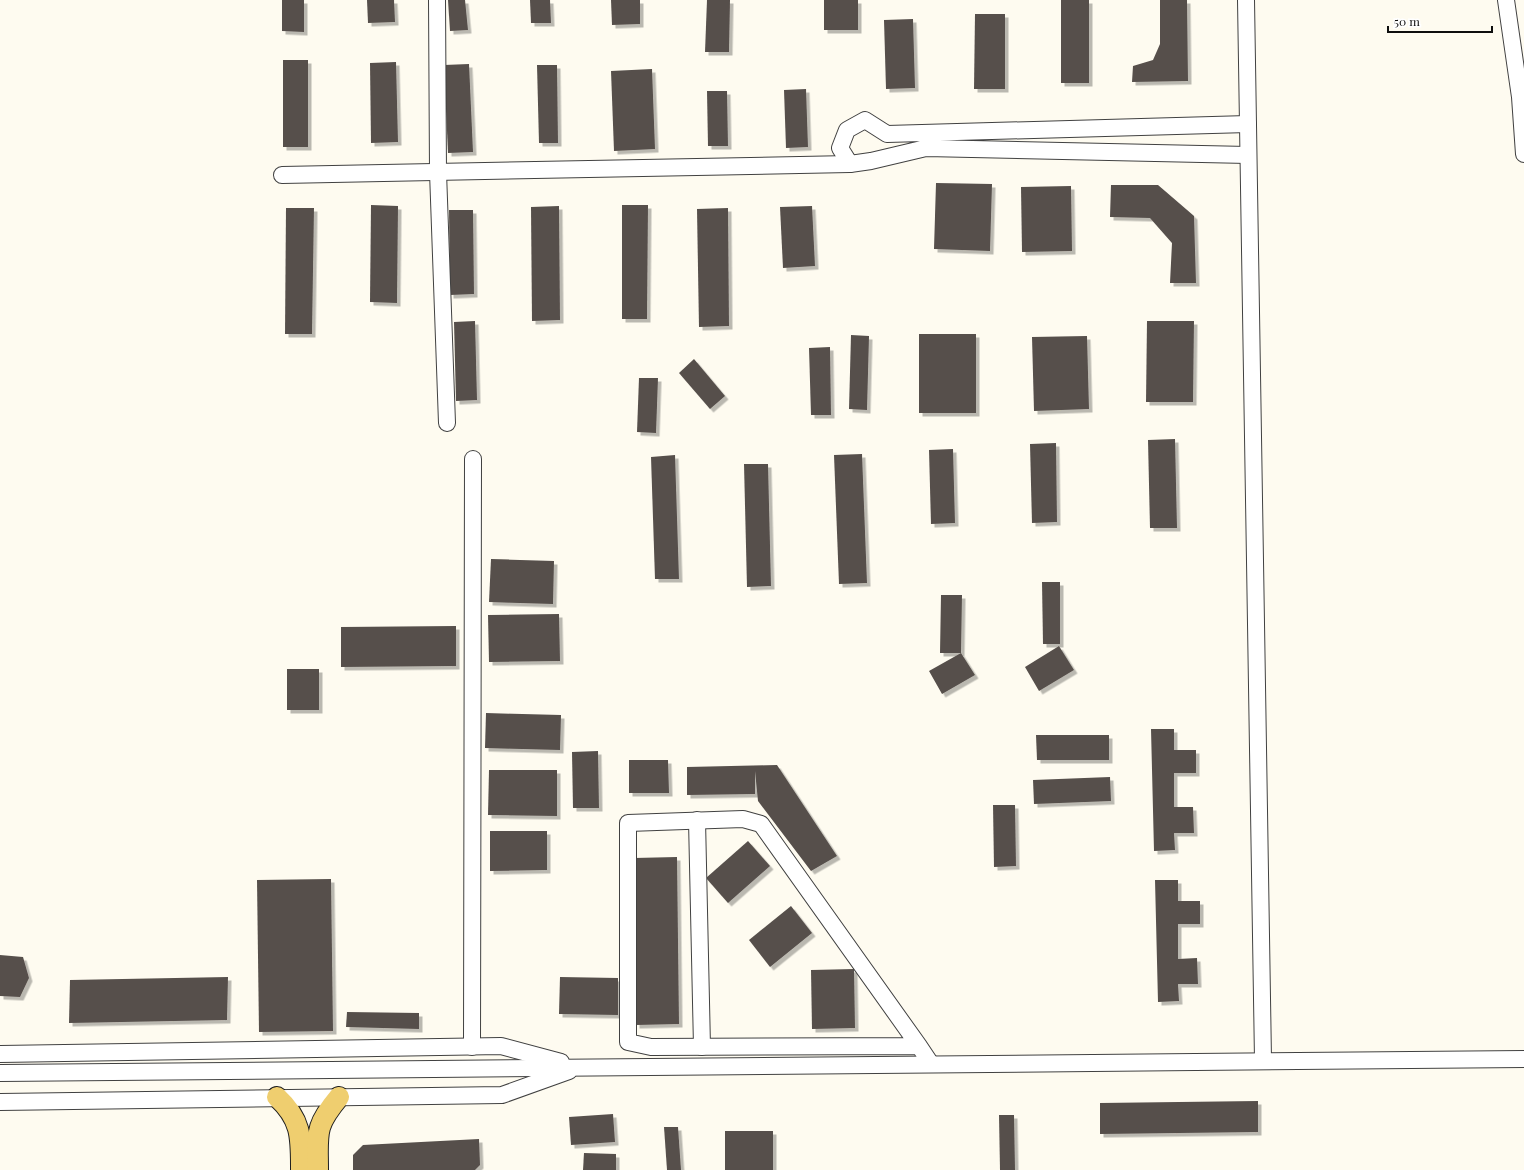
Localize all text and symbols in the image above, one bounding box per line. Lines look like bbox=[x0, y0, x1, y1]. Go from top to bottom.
scale bar bbox=[1388, 8, 1492, 34]
text: 50 m bbox=[1394, 13, 1420, 29]

